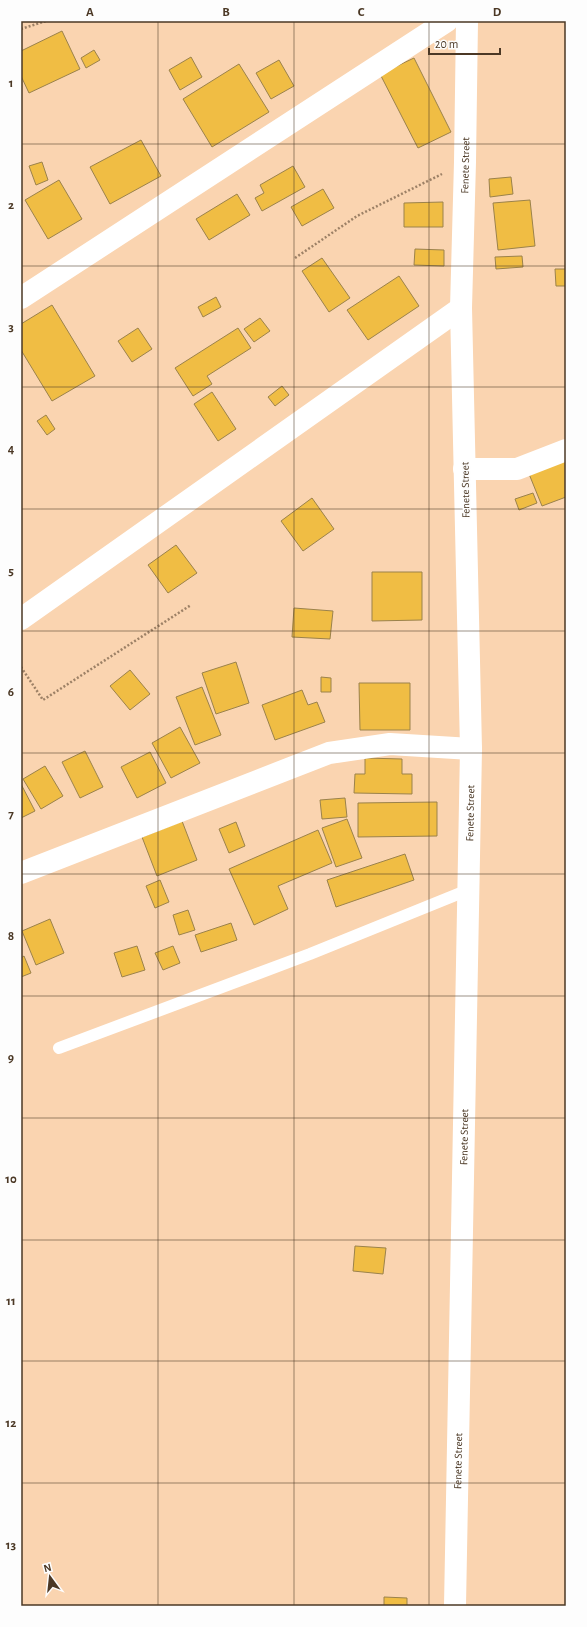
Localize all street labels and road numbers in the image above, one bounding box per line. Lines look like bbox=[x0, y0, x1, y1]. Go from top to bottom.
street label: Fenete Street bbox=[459, 137, 471, 194]
street label: Fenete Street bbox=[460, 461, 471, 518]
street label: Fenete Street bbox=[464, 784, 476, 841]
street label: Fenete Street bbox=[458, 1108, 470, 1165]
street label: Fenete Street bbox=[452, 1432, 464, 1489]

